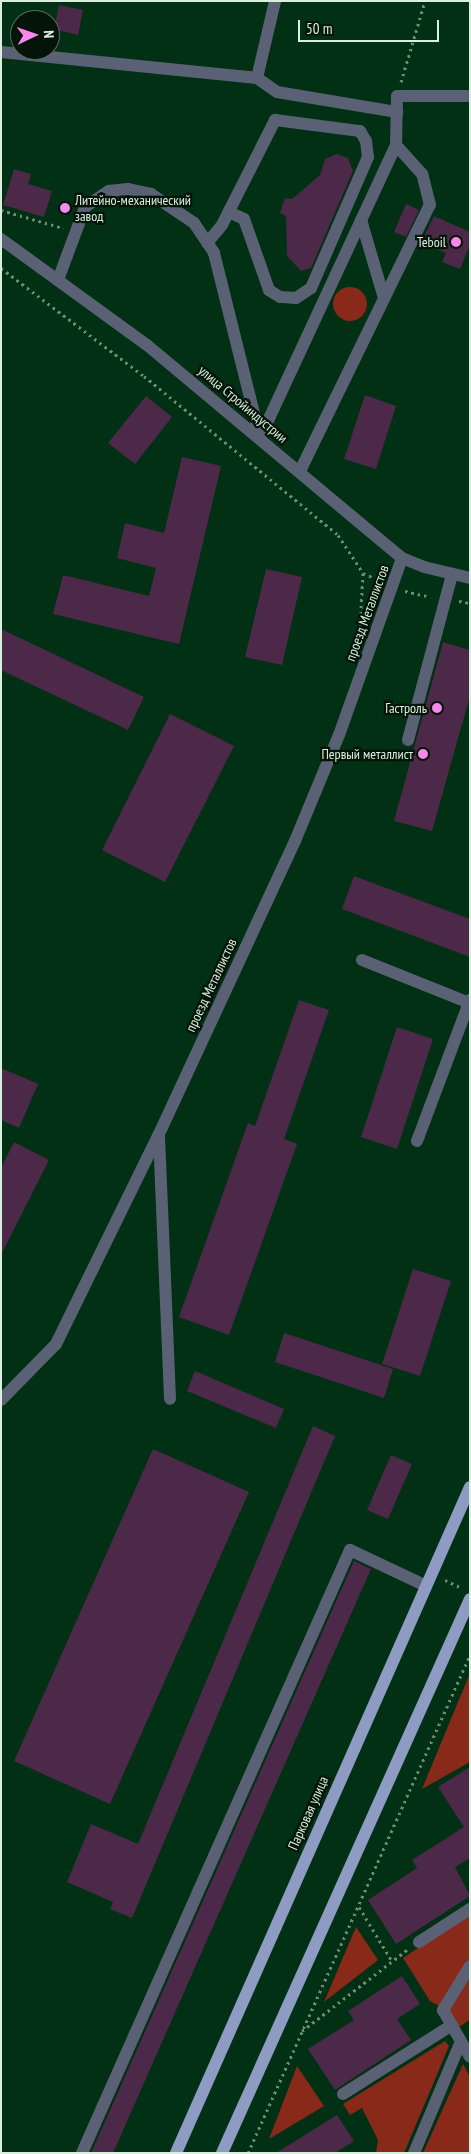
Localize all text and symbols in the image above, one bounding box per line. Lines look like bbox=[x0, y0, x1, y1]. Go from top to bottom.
north arrow bbox=[10, 10, 60, 60]
scale bar bbox=[301, 10, 442, 42]
text: 50 m bbox=[306, 19, 332, 38]
text: N bbox=[40, 30, 58, 39]
place label: Литейно-механический завод bbox=[75, 192, 191, 224]
marker: Литейно-механический завод bbox=[59, 202, 71, 214]
place label: Teboil bbox=[417, 234, 446, 250]
marker: Teboil bbox=[450, 236, 462, 248]
street label: улица Стройиндустрии bbox=[195, 362, 291, 446]
street label: проезд Металлистов bbox=[342, 563, 392, 663]
place label: Гастроль bbox=[385, 700, 427, 716]
marker: Гастроль bbox=[431, 702, 443, 714]
place label: Первый металлист bbox=[321, 746, 413, 762]
marker: Первый металлист bbox=[417, 748, 429, 760]
street label: проезд Металлистов bbox=[182, 936, 240, 1034]
street label: Парковая улица bbox=[284, 1774, 332, 1852]

